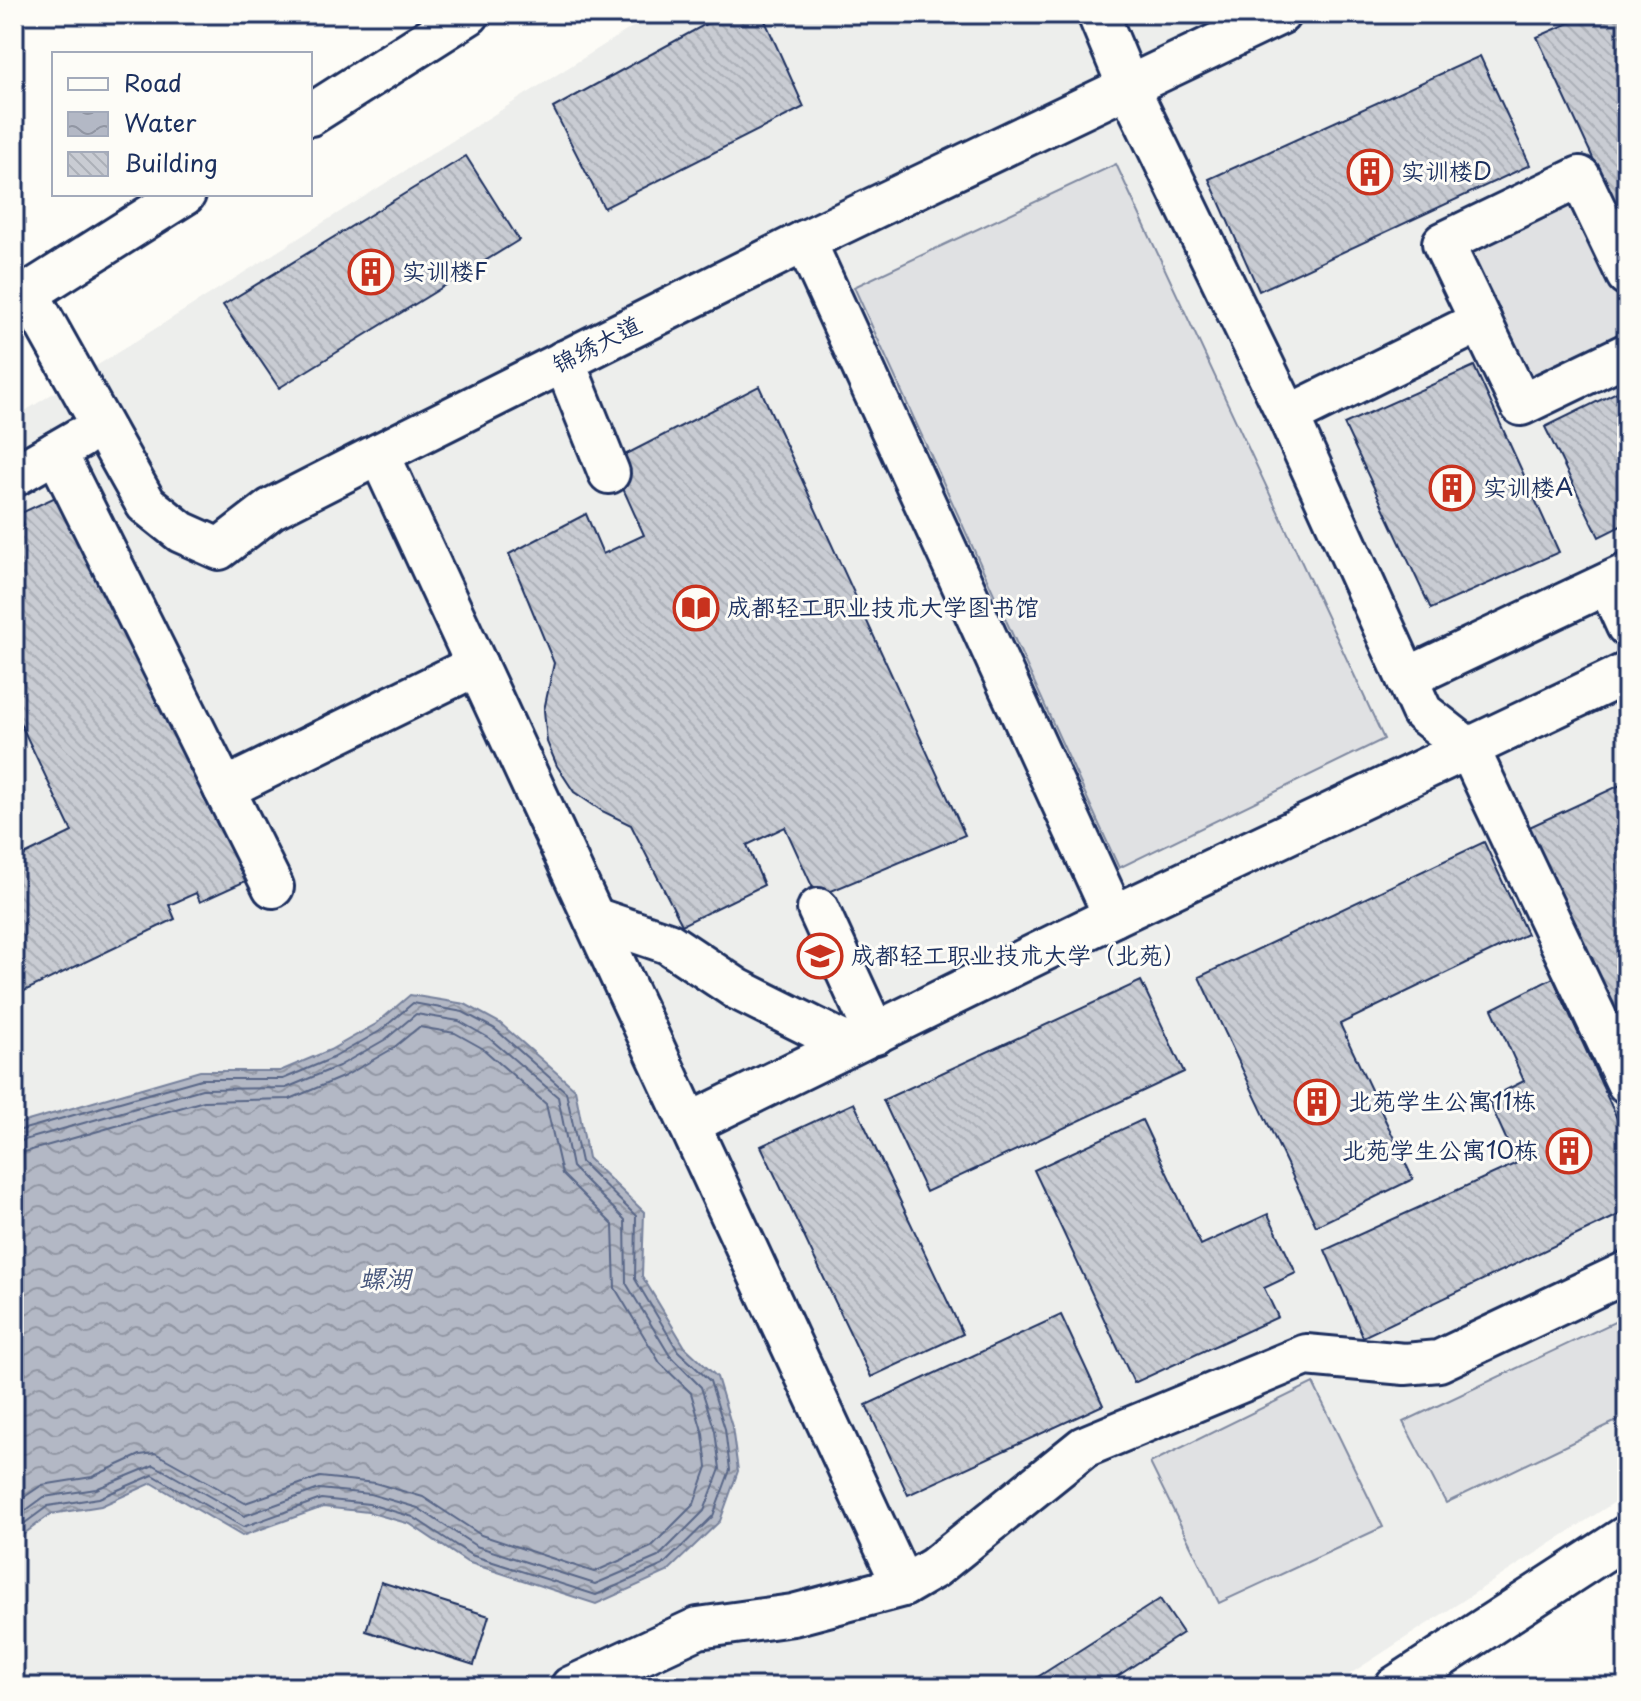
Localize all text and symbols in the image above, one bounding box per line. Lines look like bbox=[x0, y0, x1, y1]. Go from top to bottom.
legend bbox=[52, 52, 312, 196]
text: Road bbox=[124, 64, 182, 100]
text: Water bbox=[124, 104, 197, 140]
text: Building bbox=[124, 144, 218, 180]
building icon: 实训楼D bbox=[1346, 148, 1394, 196]
place label: 实训楼D bbox=[1401, 152, 1492, 188]
building icon: 实训楼F bbox=[347, 248, 395, 296]
place label: 实训楼F bbox=[402, 252, 488, 288]
street label: 锦绣大道 bbox=[545, 305, 647, 381]
building icon: 实训楼A bbox=[1428, 464, 1476, 512]
place label: 实训楼A bbox=[1483, 468, 1573, 504]
library icon: 成都轻工职业技术大学图书馆 bbox=[672, 584, 720, 632]
place label: 成都轻工职业技术大学图书馆 bbox=[727, 588, 1039, 624]
school or university icon: 成都轻工职业技术大学（北苑） bbox=[796, 932, 844, 980]
place label: 成都轻工职业技术大学（北苑） bbox=[851, 936, 1187, 972]
building icon: 北苑学生公寓11栋 bbox=[1293, 1078, 1341, 1126]
place label: 北苑学生公寓11栋 bbox=[1348, 1082, 1536, 1118]
building icon: 北苑学生公寓10栋 bbox=[1545, 1127, 1593, 1175]
place label: 北苑学生公寓10栋 bbox=[1342, 1131, 1538, 1167]
water label: 螺湖 bbox=[359, 1258, 414, 1297]

